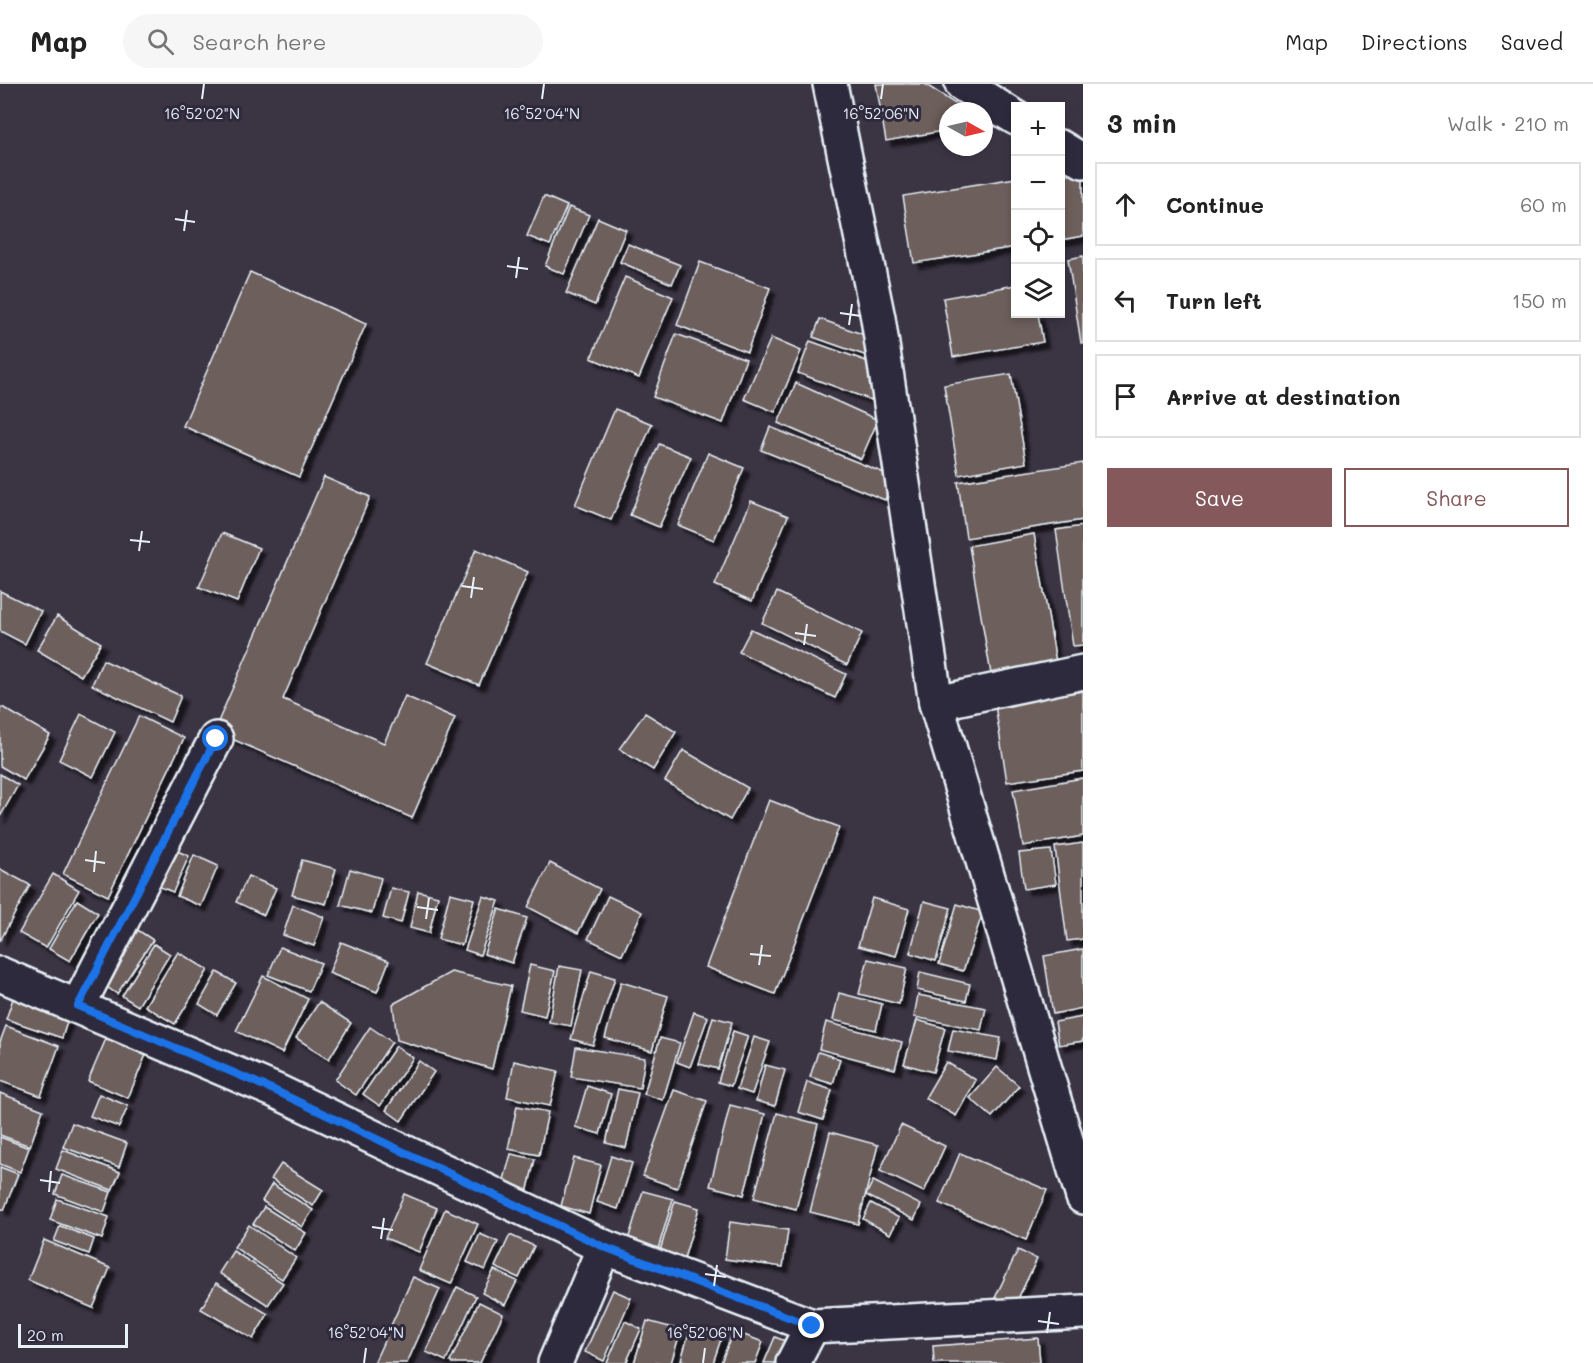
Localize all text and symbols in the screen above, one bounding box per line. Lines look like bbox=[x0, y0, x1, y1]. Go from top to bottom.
search box bbox=[123, 14, 543, 68]
text: Map bbox=[30, 23, 87, 59]
icon: search bbox=[144, 25, 177, 58]
text: Search here bbox=[192, 27, 326, 56]
text: Map bbox=[1285, 28, 1328, 55]
text: Directions bbox=[1361, 28, 1468, 55]
text: Saved bbox=[1501, 28, 1563, 55]
north arrow bbox=[939, 102, 993, 156]
map controls bbox=[1011, 102, 1065, 318]
button: + bbox=[1011, 102, 1065, 156]
text: 16°52'02"N bbox=[164, 103, 240, 123]
text: 16°52'04"N bbox=[504, 103, 580, 123]
text: 16°52'06"N bbox=[843, 103, 919, 123]
text: 3 min bbox=[1107, 106, 1176, 140]
text: Walk · 210 m bbox=[1447, 110, 1569, 136]
button: − bbox=[1011, 156, 1065, 210]
icon: ahead bbox=[1109, 188, 1142, 221]
text: Continue bbox=[1166, 190, 1264, 219]
text: 60 m bbox=[1520, 191, 1567, 217]
button: locate bbox=[1011, 210, 1065, 264]
button: layers bbox=[1011, 264, 1065, 318]
icon: left bbox=[1109, 284, 1142, 317]
text: Turn left bbox=[1166, 286, 1262, 315]
text: 150 m bbox=[1512, 287, 1567, 313]
icon: arrive bbox=[1109, 380, 1142, 413]
text: Arrive at destination bbox=[1166, 382, 1401, 411]
button: Save bbox=[1107, 468, 1332, 527]
button: Share bbox=[1344, 468, 1569, 527]
route start bbox=[202, 725, 228, 751]
route end bbox=[798, 1312, 824, 1338]
scale bar bbox=[18, 1321, 128, 1348]
text: 16°52'04"N bbox=[328, 1322, 404, 1342]
text: 16°52'06"N bbox=[667, 1322, 743, 1342]
text: 20 m bbox=[27, 1324, 64, 1345]

